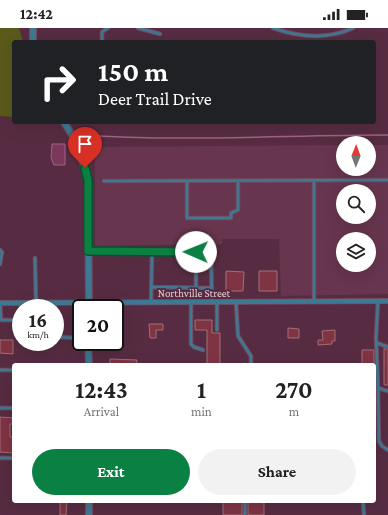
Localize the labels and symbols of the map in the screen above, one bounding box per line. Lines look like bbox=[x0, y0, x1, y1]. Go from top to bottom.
pin bbox=[68, 127, 102, 168]
north arrow bbox=[336, 136, 376, 176]
position arrow bbox=[175, 231, 217, 273]
street label: Northville Street bbox=[158, 287, 231, 299]
speed limit sign: 20 bbox=[72, 299, 124, 351]

